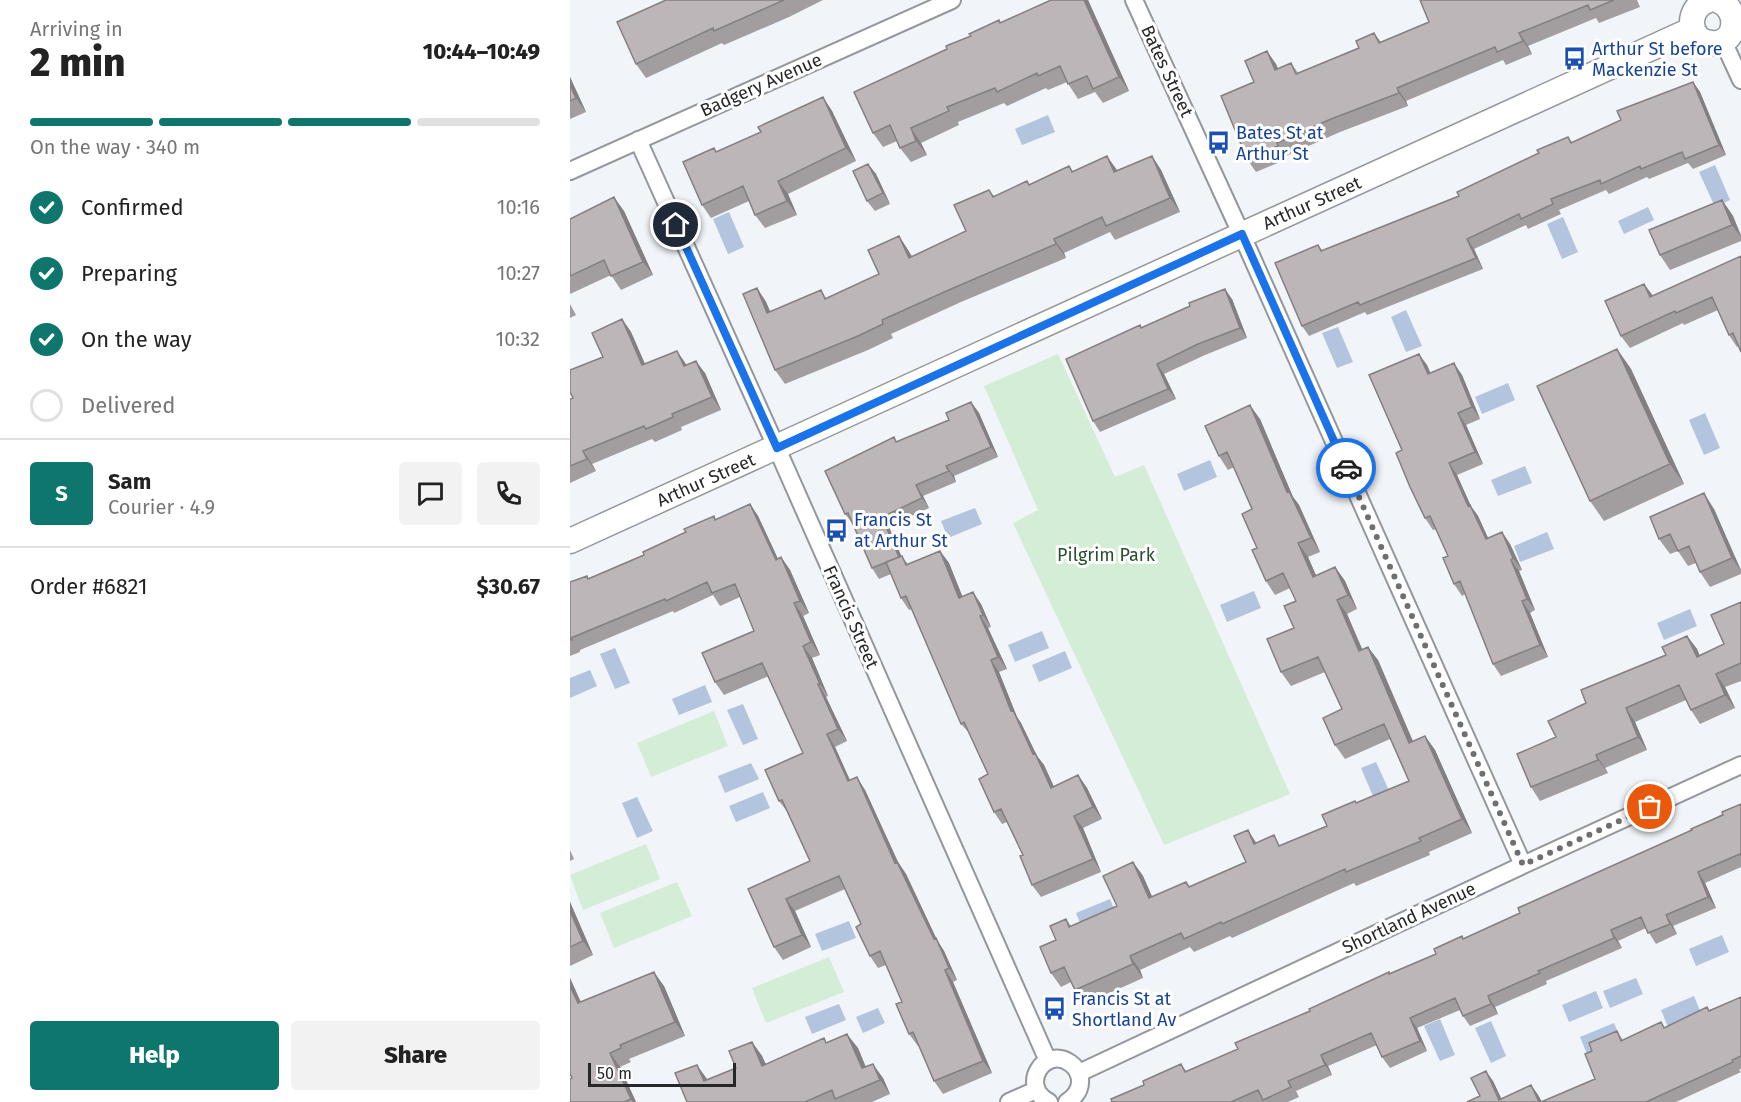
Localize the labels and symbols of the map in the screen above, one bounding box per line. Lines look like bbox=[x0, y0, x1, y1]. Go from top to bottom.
street label: Bates Street bbox=[1136, 22, 1198, 121]
place label: Arthur St before Mackenzie St bbox=[1592, 38, 1723, 81]
bus stop icon: Arthur St before Mackenzie St bbox=[1561, 46, 1587, 72]
street label: Badgery Avenue bbox=[697, 48, 825, 122]
place label: Bates St at Arthur St bbox=[1236, 122, 1324, 165]
bus stop icon: Bates St at Arthur St bbox=[1205, 130, 1231, 156]
street label: Arthur Street bbox=[1259, 171, 1365, 234]
pin bbox=[650, 199, 701, 250]
courier bbox=[1316, 438, 1376, 498]
street label: Arthur Street bbox=[653, 448, 759, 511]
place label: Francis St at Arthur St bbox=[854, 509, 948, 552]
bus stop icon: Francis St at Arthur St bbox=[823, 517, 849, 543]
park label: Pilgrim Park bbox=[1057, 544, 1156, 566]
street label: Francis Street bbox=[818, 562, 884, 672]
pin bbox=[1624, 781, 1675, 832]
street label: Shortland Avenue bbox=[1339, 877, 1479, 959]
place label: Francis St at Shortland Av bbox=[1072, 988, 1177, 1031]
bus stop icon: Francis St at Shortland Av bbox=[1041, 996, 1067, 1022]
scale bar bbox=[588, 1060, 736, 1088]

